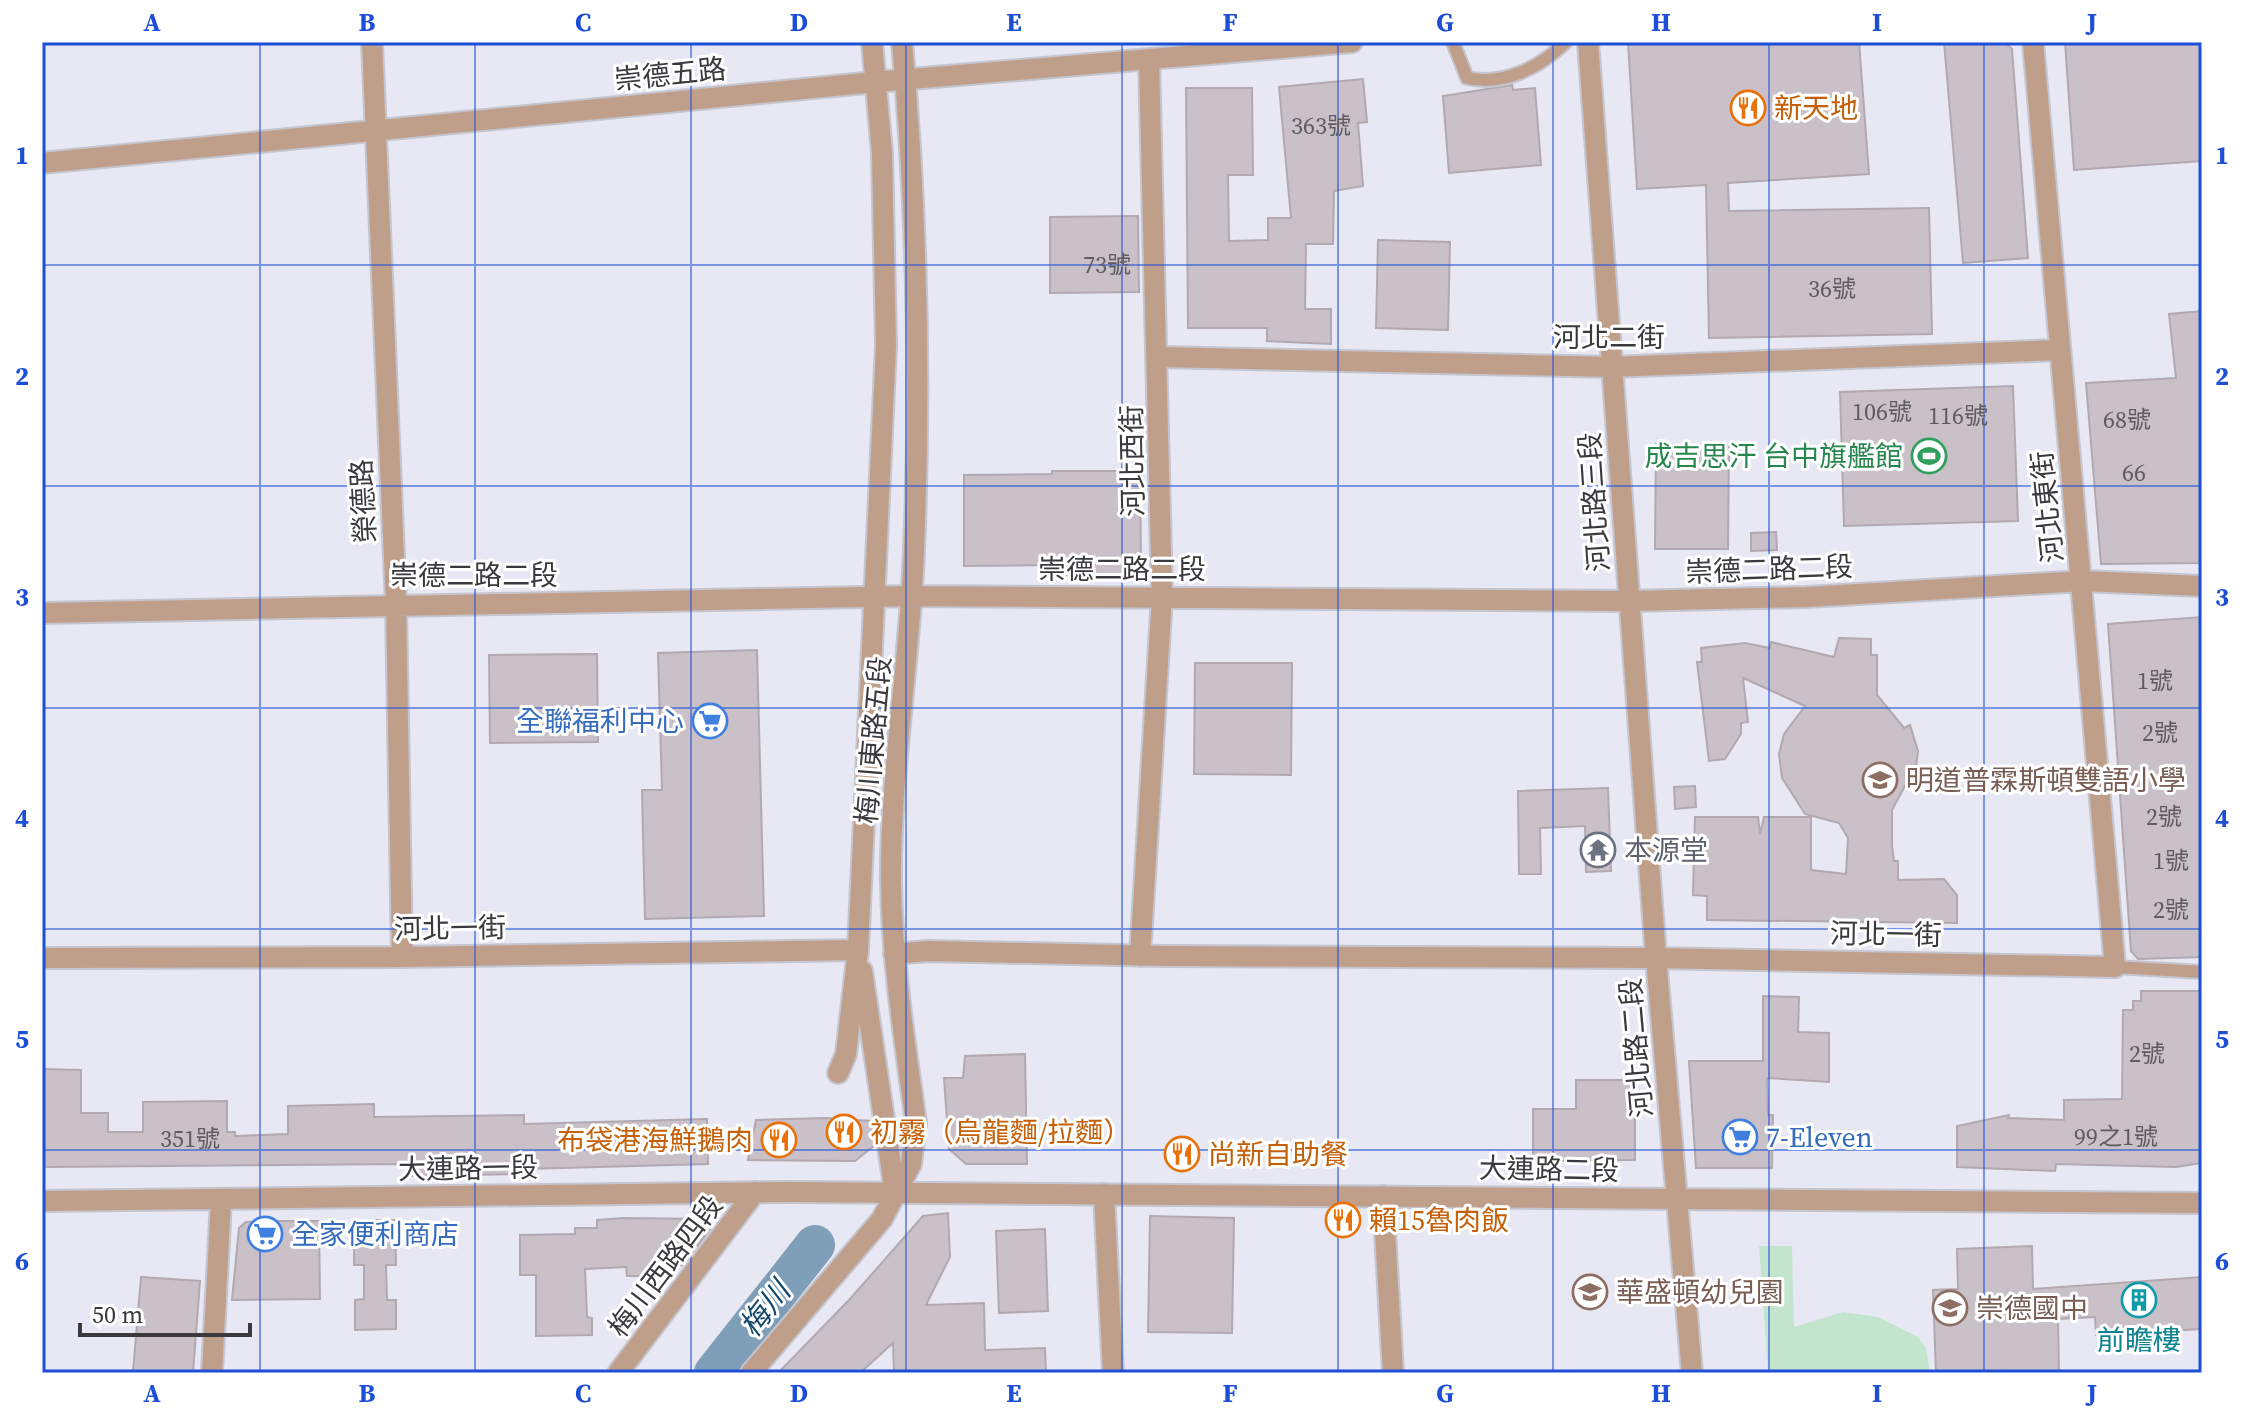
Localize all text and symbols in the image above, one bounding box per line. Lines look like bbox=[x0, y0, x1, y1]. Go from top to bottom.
text: A bbox=[143, 4, 161, 40]
text: B bbox=[359, 4, 376, 40]
text: C bbox=[575, 4, 591, 40]
text: D bbox=[790, 4, 808, 40]
text: E bbox=[1006, 4, 1022, 40]
text: F bbox=[1222, 4, 1238, 40]
text: G bbox=[1436, 4, 1454, 40]
text: H bbox=[1651, 4, 1671, 40]
text: I bbox=[1872, 4, 1882, 40]
text: J bbox=[2085, 4, 2097, 40]
street label: 崇德五路 bbox=[612, 49, 728, 99]
restaurant icon: 新天地 bbox=[1729, 89, 1767, 127]
place label: 新天地 bbox=[1774, 89, 1858, 127]
house number: 363號 bbox=[1291, 109, 1351, 142]
text: 1 bbox=[15, 137, 29, 173]
text: 1 bbox=[2215, 137, 2229, 173]
house number: 73號 bbox=[1083, 248, 1131, 281]
house number: 36號 bbox=[1808, 272, 1856, 305]
street label: 河北二街 bbox=[1553, 318, 1665, 356]
text: 2 bbox=[15, 358, 29, 394]
text: 2 bbox=[2215, 358, 2229, 394]
house number: 106號 bbox=[1852, 395, 1912, 428]
house number: 116號 bbox=[1928, 399, 1988, 432]
house number: 68號 bbox=[2103, 403, 2151, 436]
street label: 河北西街 bbox=[1112, 405, 1152, 517]
street label: 河北路三段 bbox=[1570, 431, 1618, 573]
place label: 成吉思汗 台中旗艦館 bbox=[1644, 437, 1903, 475]
sports icon: 成吉思汗 台中旗艦館 bbox=[1910, 437, 1948, 475]
street label: 河北東街 bbox=[2022, 449, 2072, 565]
house number: 66 bbox=[2122, 456, 2146, 489]
street label: 榮德路 bbox=[342, 458, 384, 544]
street label: 崇德二路二段 bbox=[1684, 547, 1854, 591]
street label: 崇德二路二段 bbox=[1038, 550, 1206, 588]
street label: 崇德二路二段 bbox=[390, 556, 558, 594]
text: 3 bbox=[15, 579, 29, 615]
text: 3 bbox=[2215, 579, 2229, 615]
street label: 梅川東路五段 bbox=[847, 655, 899, 825]
house number: 1號 bbox=[2137, 664, 2173, 697]
place label: 全聯福利中心 bbox=[516, 702, 684, 740]
supermarket icon: 全聯福利中心 bbox=[691, 702, 729, 740]
house number: 2號 bbox=[2142, 716, 2178, 749]
school or university icon: 明道普霖斯頓雙語小學 bbox=[1861, 761, 1899, 799]
place label: 明道普霖斯頓雙語小學 bbox=[1906, 761, 2186, 799]
text: 4 bbox=[15, 800, 29, 836]
house number: 2號 bbox=[2146, 800, 2182, 833]
text: 4 bbox=[2215, 800, 2229, 836]
temple icon: 本源堂 bbox=[1579, 831, 1617, 869]
place label: 本源堂 bbox=[1624, 831, 1708, 869]
house number: 1號 bbox=[2153, 844, 2189, 877]
house number: 2號 bbox=[2153, 893, 2189, 926]
street label: 河北一街 bbox=[394, 908, 506, 948]
street label: 河北一街 bbox=[1830, 914, 1942, 954]
street label: 河北路二段 bbox=[1611, 977, 1661, 1119]
text: 5 bbox=[15, 1021, 29, 1057]
text: 5 bbox=[2215, 1021, 2229, 1057]
house number: 2號 bbox=[2129, 1037, 2165, 1070]
restaurant icon: 初霧（烏龍麵/拉麵） bbox=[825, 1113, 863, 1151]
place label: 初霧（烏龍麵/拉麵） bbox=[870, 1113, 1131, 1151]
supermarket icon: 7-Eleven bbox=[1721, 1118, 1759, 1156]
place label: 7-Eleven bbox=[1766, 1118, 1873, 1156]
house number: 99之1號 bbox=[2074, 1120, 2158, 1153]
place label: 布袋港海鮮鵝肉 bbox=[557, 1121, 753, 1159]
restaurant icon: 布袋港海鮮鵝肉 bbox=[760, 1121, 798, 1159]
house number: 351號 bbox=[160, 1122, 220, 1155]
restaurant icon: 尚新自助餐 bbox=[1163, 1135, 1201, 1173]
place label: 尚新自助餐 bbox=[1208, 1135, 1348, 1173]
street label: 大連路一段 bbox=[398, 1148, 538, 1188]
street label: 大連路二段 bbox=[1479, 1149, 1619, 1189]
street label: 梅川西路四段 bbox=[599, 1187, 731, 1345]
restaurant icon: 賴15魯肉飯 bbox=[1324, 1201, 1362, 1239]
place label: 賴15魯肉飯 bbox=[1369, 1201, 1509, 1239]
supermarket icon: 全家便利商店 bbox=[246, 1215, 284, 1253]
place label: 全家便利商店 bbox=[291, 1215, 459, 1253]
text: 6 bbox=[15, 1243, 29, 1279]
text: 6 bbox=[2215, 1243, 2229, 1279]
water label: 梅川 bbox=[730, 1270, 801, 1345]
school or university icon: 華盛頓幼兒園 bbox=[1571, 1273, 1609, 1311]
place label: 華盛頓幼兒園 bbox=[1616, 1273, 1784, 1311]
building icon: 前瞻樓 bbox=[2120, 1281, 2158, 1319]
scale bar bbox=[80, 1287, 250, 1337]
school or university icon: 崇德國中 bbox=[1931, 1289, 1969, 1327]
place label: 崇德國中 bbox=[1976, 1289, 2088, 1327]
text: 50 m bbox=[92, 1298, 143, 1331]
place label: 前瞻樓 bbox=[2097, 1321, 2181, 1359]
text: A bbox=[143, 1375, 161, 1411]
text: B bbox=[359, 1375, 376, 1411]
text: C bbox=[575, 1375, 591, 1411]
text: D bbox=[790, 1375, 808, 1411]
text: E bbox=[1006, 1375, 1022, 1411]
text: F bbox=[1222, 1375, 1238, 1411]
text: G bbox=[1436, 1375, 1454, 1411]
text: H bbox=[1651, 1375, 1671, 1411]
text: I bbox=[1872, 1375, 1882, 1411]
text: J bbox=[2085, 1375, 2097, 1411]

